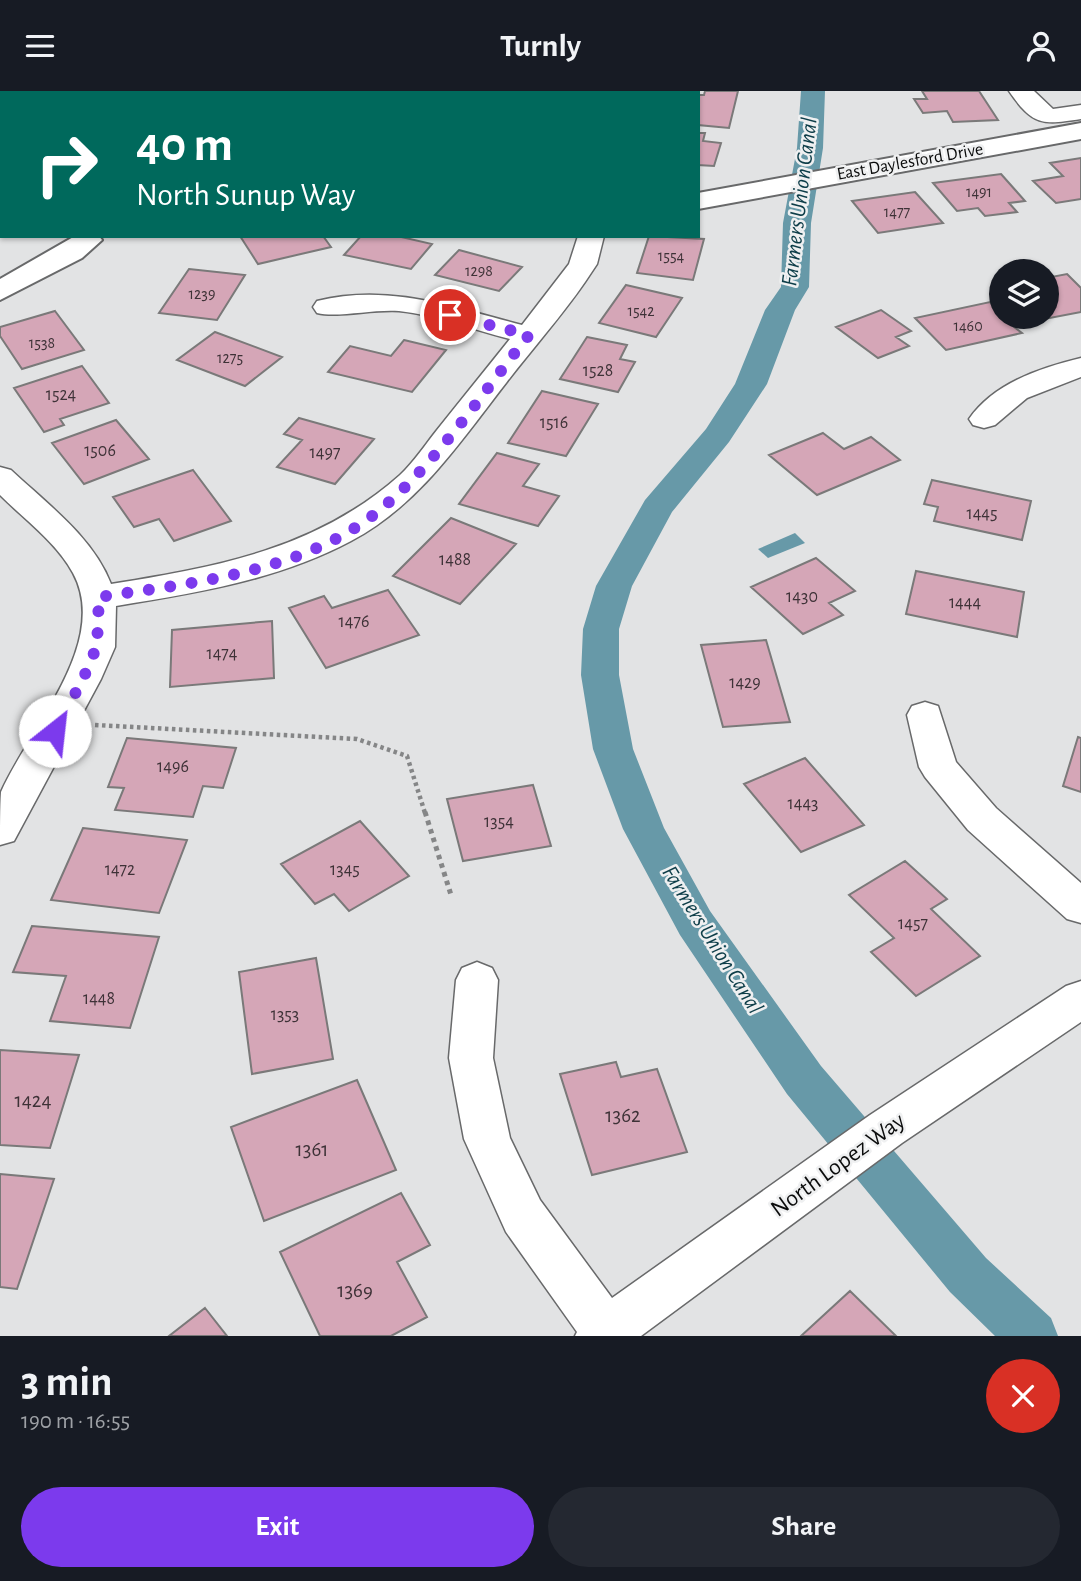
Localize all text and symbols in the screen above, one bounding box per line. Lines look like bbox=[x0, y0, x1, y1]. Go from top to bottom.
icon: menu bbox=[21, 27, 59, 65]
icon: person bbox=[1022, 27, 1060, 65]
text: Turnly bbox=[500, 30, 581, 62]
water label: Farmers Union Canal bbox=[778, 116, 822, 288]
icon: right bbox=[21, 119, 112, 210]
text: 40 m bbox=[136, 121, 233, 170]
street label: East Daylesford Drive bbox=[835, 140, 985, 184]
text: North Sunup Way bbox=[136, 179, 355, 211]
house number: 1491 bbox=[966, 184, 992, 200]
house number: 1477 bbox=[884, 204, 911, 220]
house number: 1554 bbox=[658, 248, 685, 264]
map controls bbox=[989, 259, 1059, 329]
button: layers bbox=[989, 259, 1059, 329]
house number: 1298 bbox=[465, 263, 493, 279]
pin bbox=[420, 285, 480, 345]
house number: 1239 bbox=[189, 286, 215, 302]
icon: arrive bbox=[431, 296, 469, 334]
house number: 1542 bbox=[627, 303, 655, 319]
house number: 1460 bbox=[953, 318, 983, 334]
house number: 1538 bbox=[29, 335, 55, 351]
house number: 1275 bbox=[217, 350, 243, 366]
house number: 1528 bbox=[583, 362, 613, 380]
house number: 1524 bbox=[46, 386, 77, 404]
house number: 1516 bbox=[540, 414, 568, 432]
house number: 1506 bbox=[84, 442, 116, 460]
house number: 1497 bbox=[310, 444, 340, 462]
house number: 1445 bbox=[966, 505, 998, 523]
house number: 1488 bbox=[439, 551, 471, 569]
house number: 1430 bbox=[786, 588, 818, 606]
house number: 1444 bbox=[949, 594, 981, 612]
house number: 1476 bbox=[339, 613, 369, 631]
house number: 1474 bbox=[206, 645, 238, 663]
house number: 1429 bbox=[729, 674, 761, 692]
position arrow bbox=[18, 694, 92, 768]
house number: 1496 bbox=[157, 758, 189, 776]
house number: 1443 bbox=[788, 795, 818, 813]
house number: 1354 bbox=[484, 813, 514, 831]
house number: 1472 bbox=[105, 861, 135, 879]
house number: 1345 bbox=[330, 861, 360, 879]
water label: Farmers Union Canal bbox=[657, 862, 767, 1018]
house number: 1457 bbox=[898, 915, 928, 933]
house number: 1448 bbox=[83, 990, 115, 1008]
house number: 1353 bbox=[271, 1006, 299, 1024]
house number: 1424 bbox=[15, 1090, 51, 1111]
house number: 1362 bbox=[605, 1105, 641, 1126]
street label: North Lopez Way bbox=[767, 1109, 909, 1221]
house number: 1361 bbox=[296, 1139, 328, 1160]
house number: 1369 bbox=[337, 1280, 373, 1301]
button: close bbox=[986, 1359, 1060, 1433]
text: 3 min bbox=[21, 1361, 113, 1403]
text: 190 m · 16:55 bbox=[21, 1410, 130, 1433]
button: Exit bbox=[21, 1487, 534, 1567]
button: Share bbox=[548, 1487, 1060, 1567]

